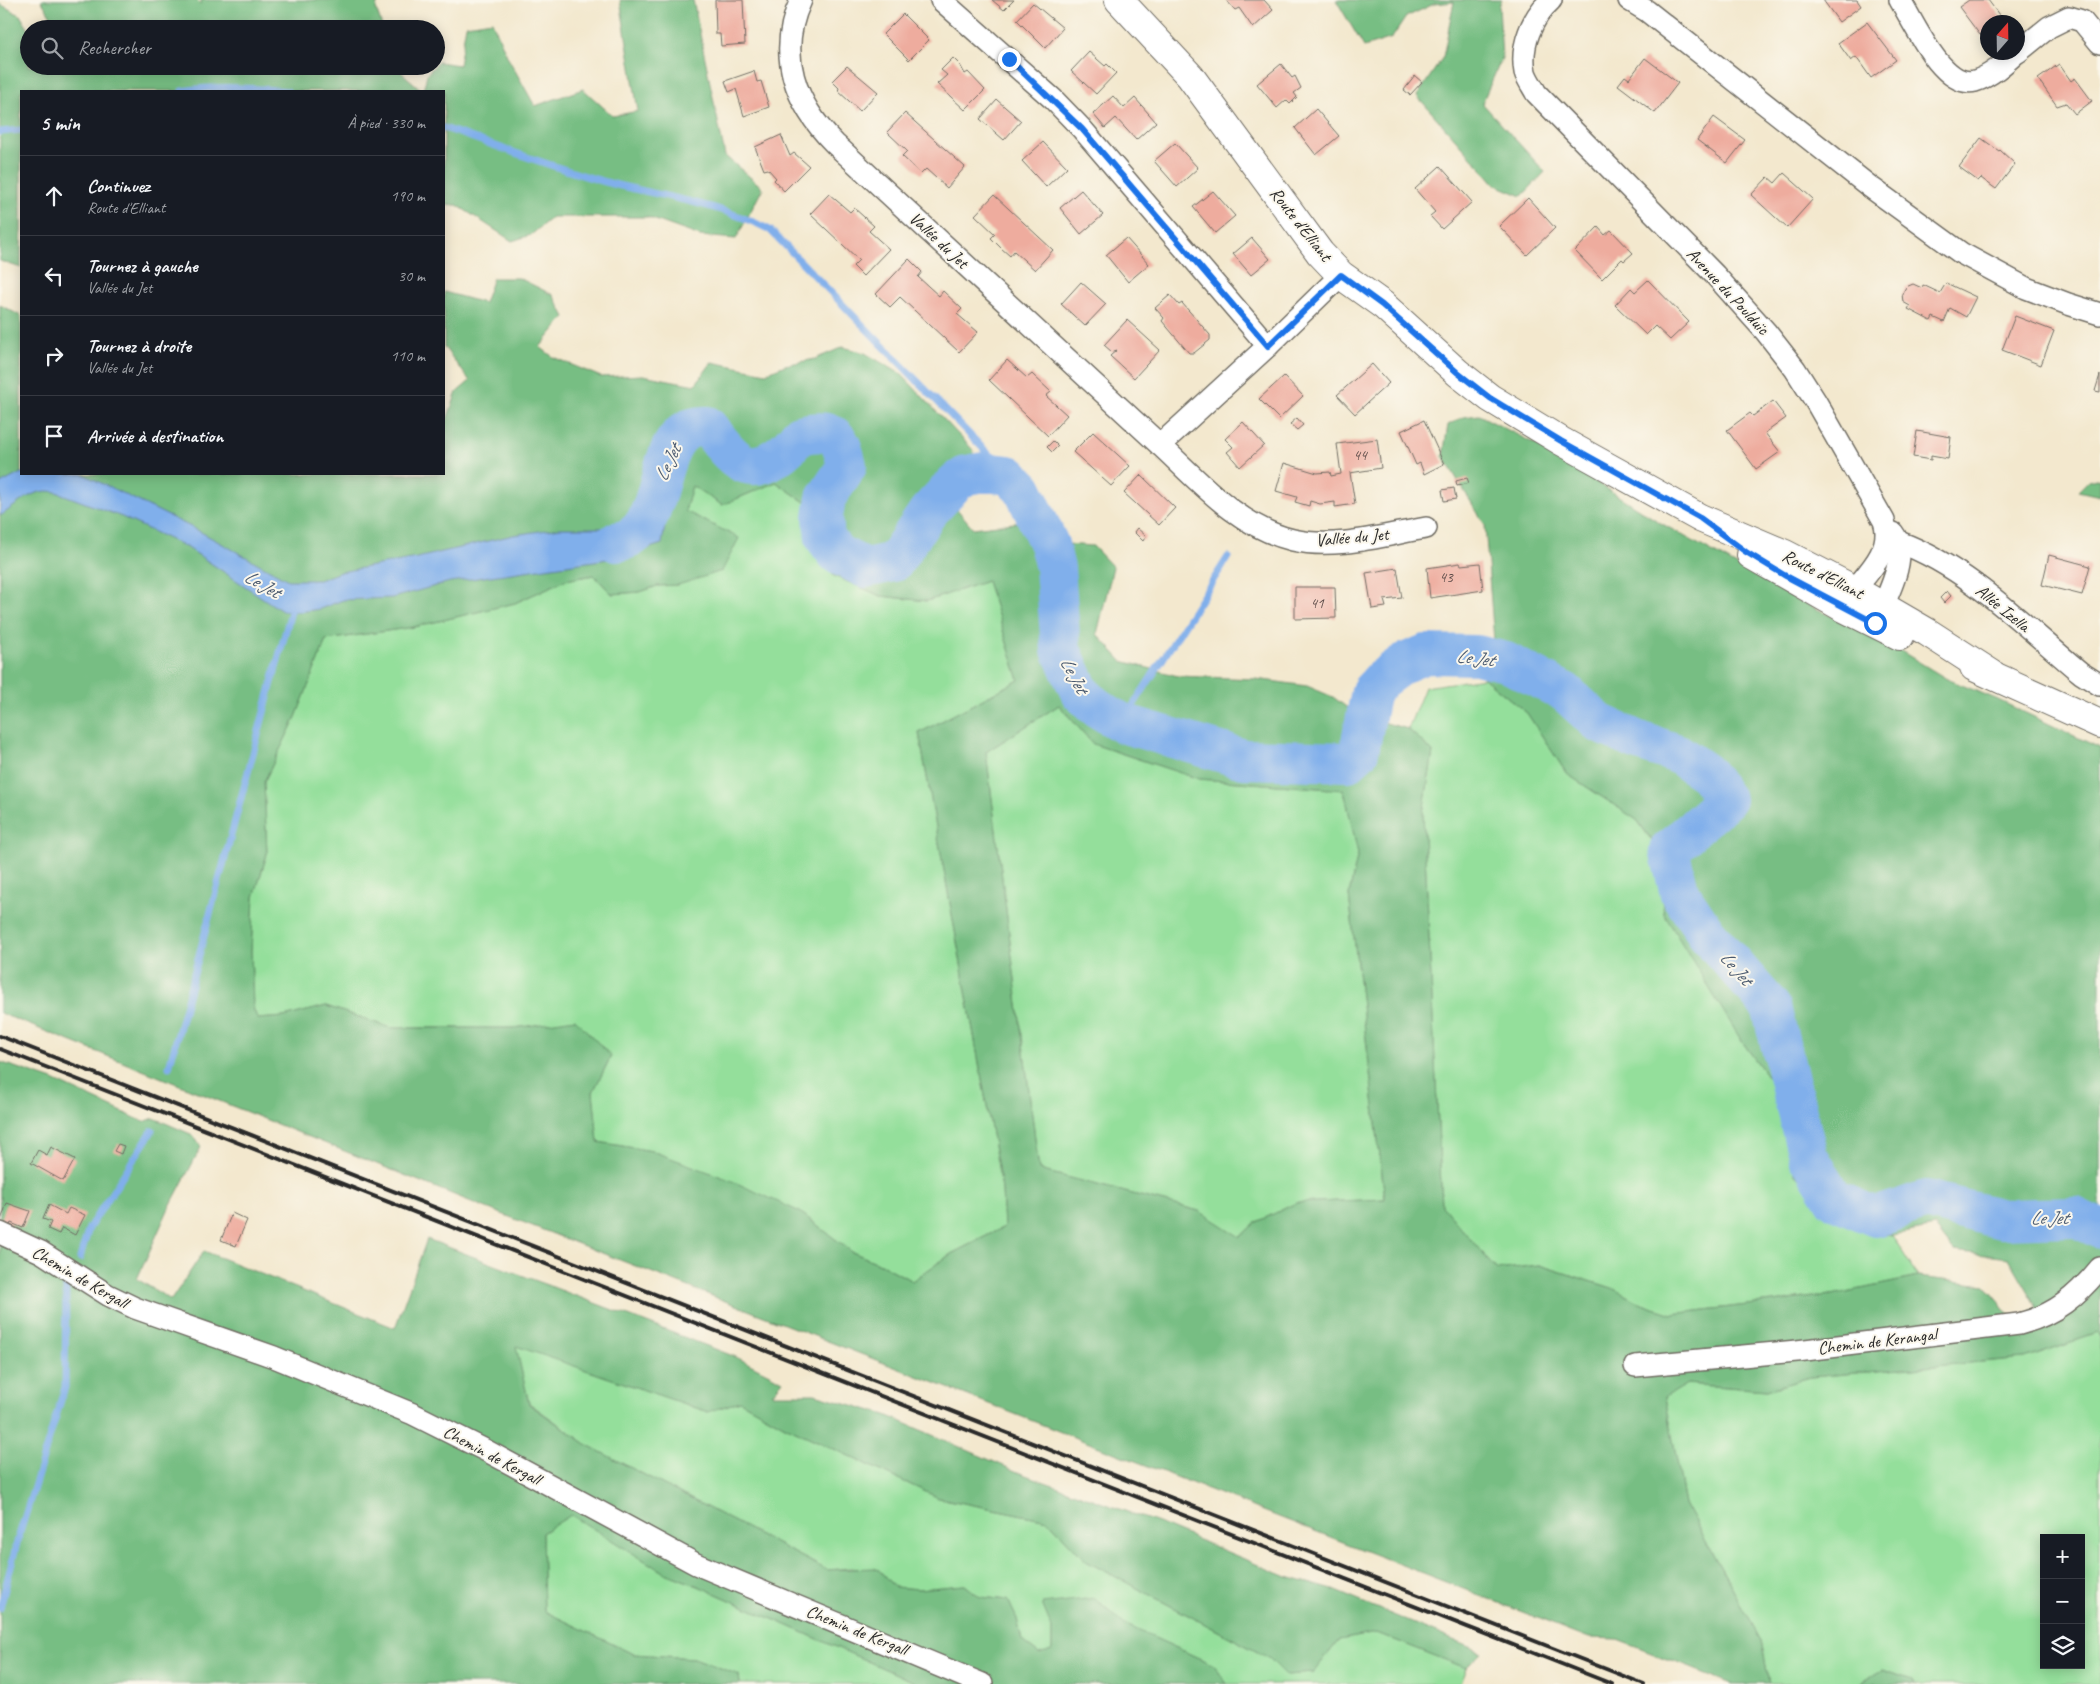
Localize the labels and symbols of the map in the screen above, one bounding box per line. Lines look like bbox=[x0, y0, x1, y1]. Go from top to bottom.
north arrow bbox=[1980, 15, 2025, 60]
route end bbox=[998, 48, 1021, 71]
street label: Route d'Elliant bbox=[1265, 183, 1338, 267]
street label: Vallée du Jet bbox=[905, 207, 975, 274]
street label: Avenue du Poulduïc bbox=[1682, 243, 1775, 340]
water label: Le Jet bbox=[649, 438, 688, 485]
house number: 44 bbox=[1353, 446, 1368, 465]
street label: Vallée du Jet bbox=[1315, 523, 1392, 551]
street label: Route d'Elliant bbox=[1779, 544, 1869, 605]
water label: Le Jet bbox=[240, 564, 287, 606]
house number: 43 bbox=[1439, 568, 1454, 587]
street label: Allée Izella bbox=[1971, 579, 2036, 638]
house number: 41 bbox=[1310, 594, 1325, 613]
route start bbox=[1864, 612, 1887, 635]
water label: Le Jet bbox=[1455, 644, 1499, 673]
water label: Le Jet bbox=[1055, 653, 1095, 700]
water label: Le Jet bbox=[1715, 946, 1760, 993]
water label: Le Jet bbox=[2030, 1206, 2071, 1230]
street label: Chemin de Kergall bbox=[28, 1241, 134, 1315]
street label: Chemin de Kerangal bbox=[1816, 1322, 1941, 1359]
street label: Chemin de Kergall bbox=[440, 1420, 547, 1491]
street label: Chemin de Kergall bbox=[803, 1600, 913, 1661]

